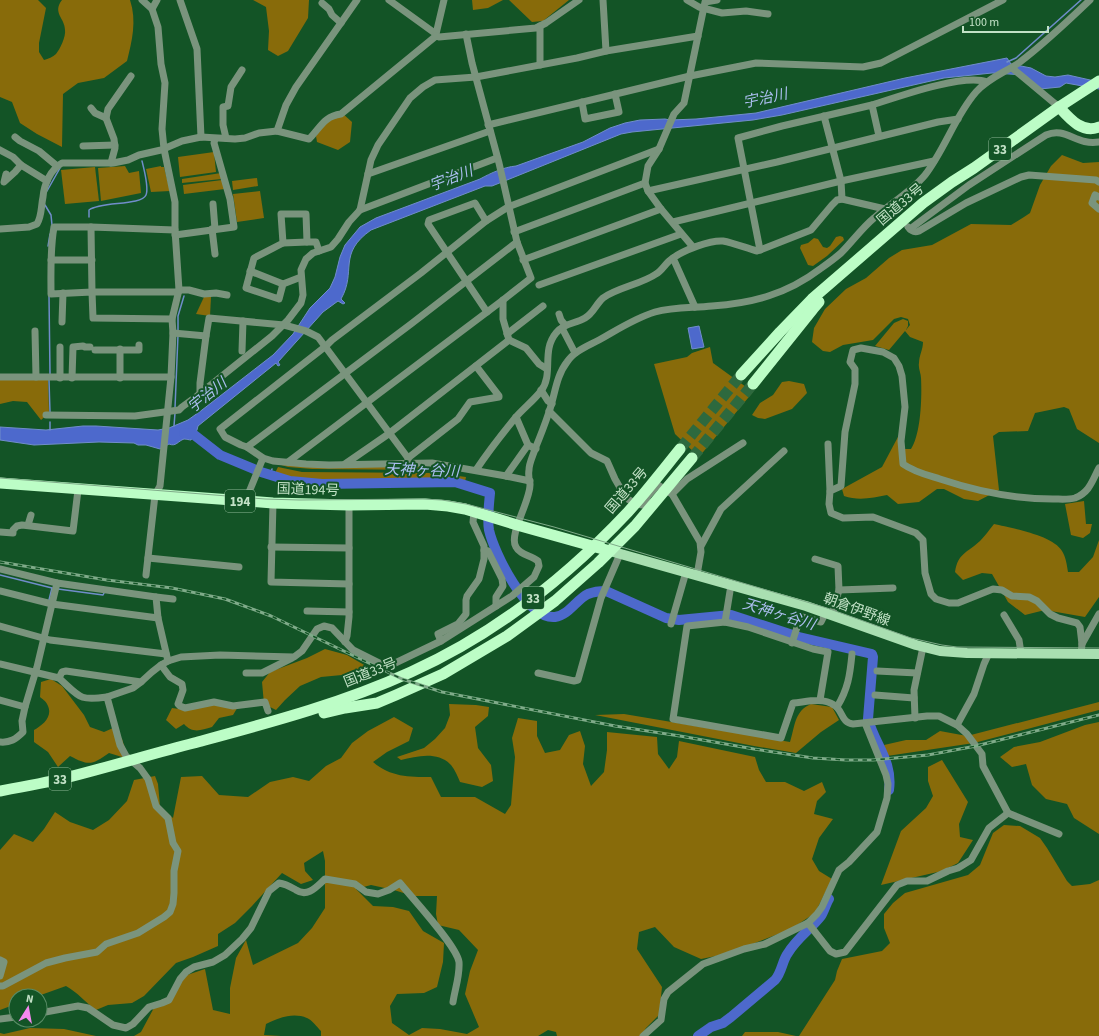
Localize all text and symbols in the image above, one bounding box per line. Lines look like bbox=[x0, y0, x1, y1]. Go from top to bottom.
scale bar bbox=[963, 8, 1048, 34]
text: 100 m bbox=[969, 14, 999, 31]
water label: 宇治川 bbox=[741, 83, 791, 113]
road number: 33 bbox=[989, 138, 1011, 160]
water label: 宇治川 bbox=[426, 160, 478, 196]
street label: 国道33号 bbox=[873, 179, 928, 230]
water label: 宇治川 bbox=[183, 372, 233, 418]
water label: 天神ヶ谷川 bbox=[384, 459, 462, 482]
street label: 国道33号 bbox=[601, 463, 653, 518]
street label: 国道194号 bbox=[276, 479, 340, 501]
road number: 194 bbox=[225, 490, 255, 512]
road number: 33 bbox=[522, 587, 544, 609]
street label: 朝倉伊野線 bbox=[820, 589, 893, 631]
water label: 天神ヶ谷川 bbox=[740, 593, 820, 636]
street label: 国道33号 bbox=[341, 653, 400, 693]
road number: 33 bbox=[49, 768, 71, 790]
north arrow bbox=[8, 988, 48, 1028]
text: N bbox=[25, 991, 35, 1007]

